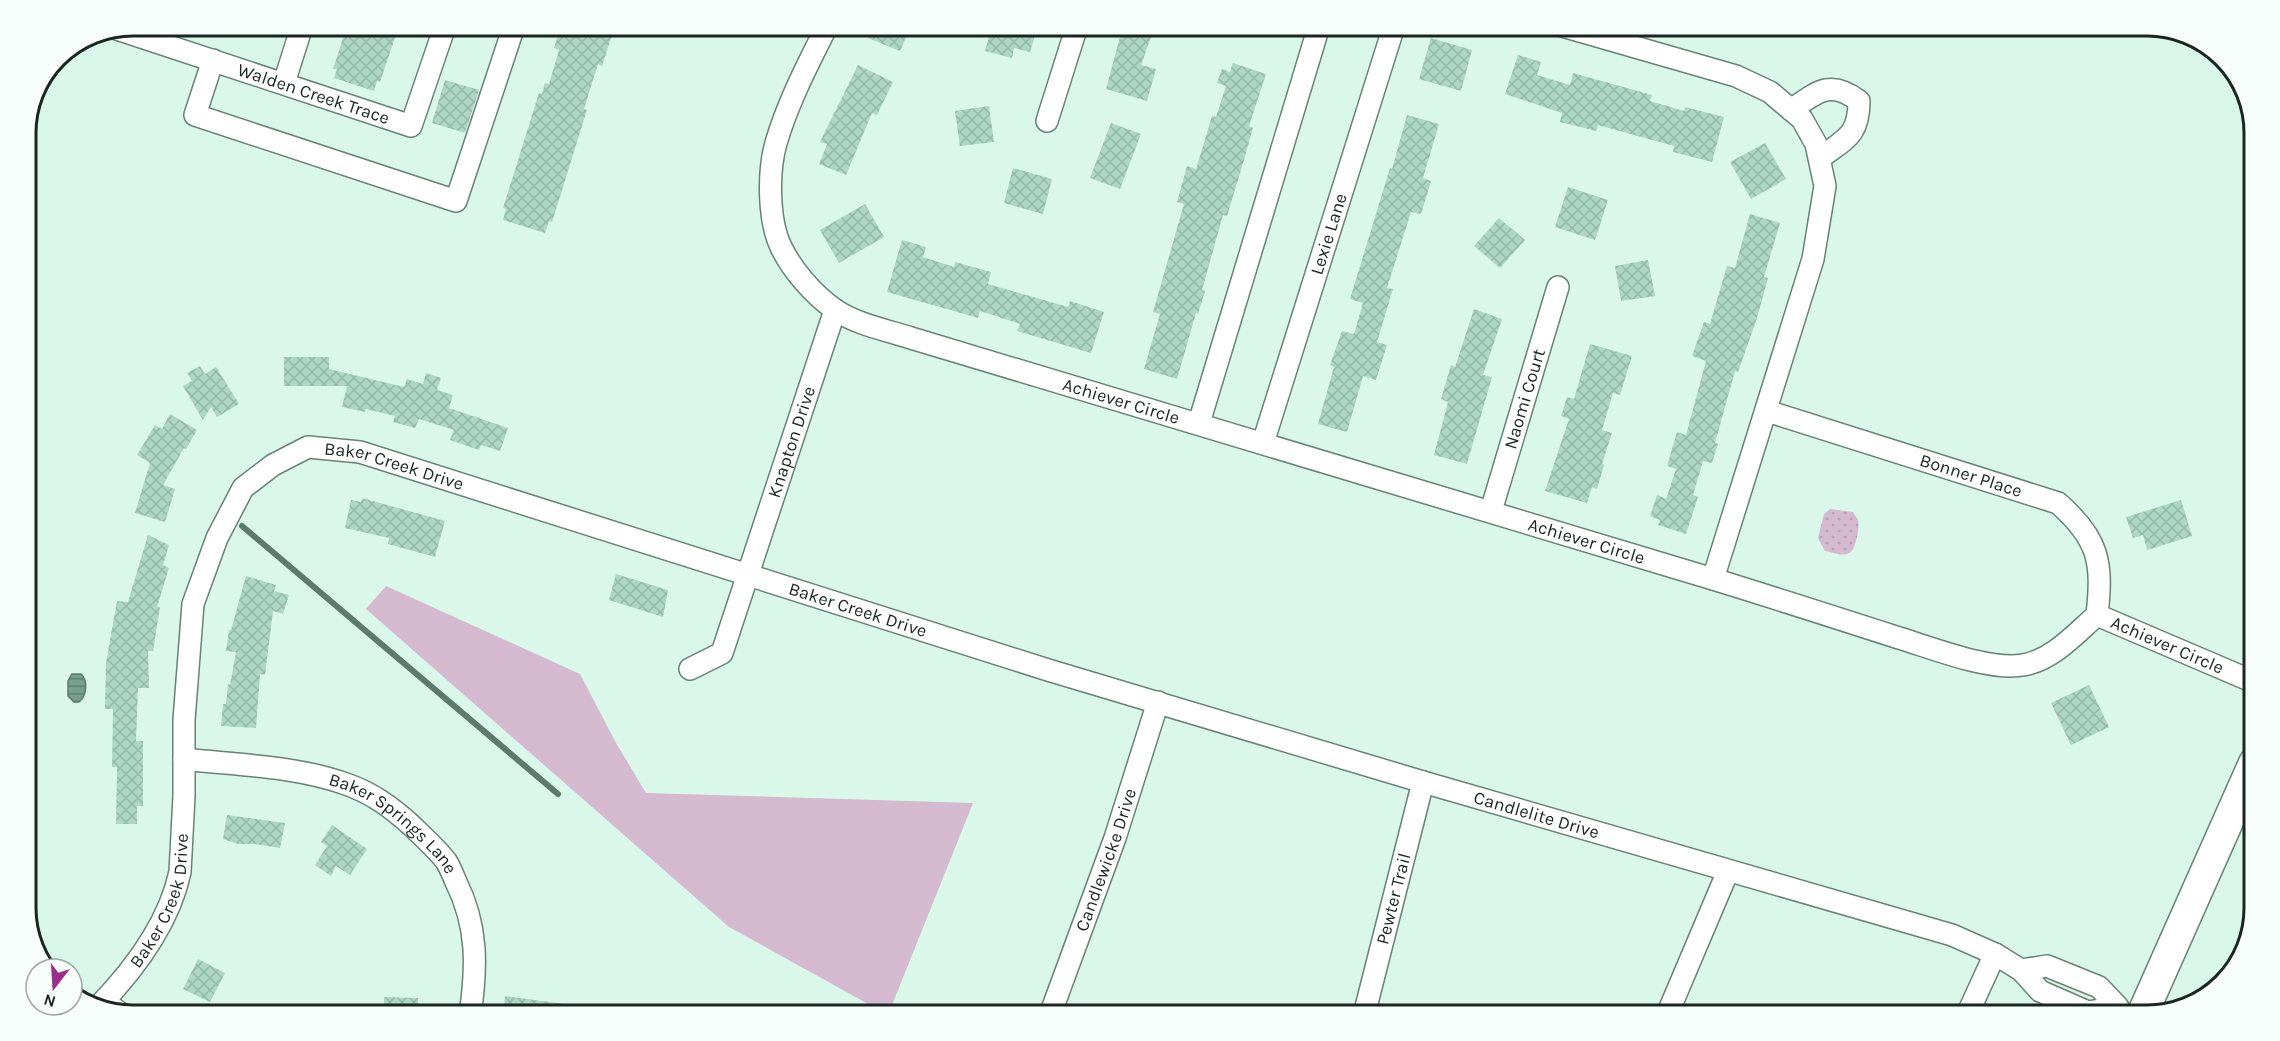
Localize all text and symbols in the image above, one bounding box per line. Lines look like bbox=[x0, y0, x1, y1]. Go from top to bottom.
street label: Walden Creek Trace bbox=[235, 59, 392, 129]
street label: Lexie Lane bbox=[1306, 191, 1352, 278]
street label: Naomi Court bbox=[1499, 346, 1550, 452]
street label: Achiever Circle bbox=[1060, 373, 1182, 429]
street label: Knapton Drive bbox=[763, 383, 820, 501]
street label: Baker Creek Drive bbox=[323, 438, 466, 495]
street label: Bonner Place bbox=[1917, 449, 2025, 502]
street label: Achiever Circle bbox=[1526, 513, 1648, 569]
street label: Baker Creek Drive bbox=[786, 578, 930, 642]
street label: Achiever Circle bbox=[2107, 611, 2227, 679]
street label: Baker Springs Lane bbox=[326, 768, 462, 877]
street label: Candlewicke Drive bbox=[1071, 785, 1141, 934]
street label: Candlelite Drive bbox=[1471, 786, 1602, 843]
street label: Baker Creek Drive bbox=[125, 833, 193, 972]
street label: Pewter Trail bbox=[1371, 851, 1416, 947]
north arrow bbox=[24, 957, 84, 1017]
text: N bbox=[41, 990, 58, 1012]

